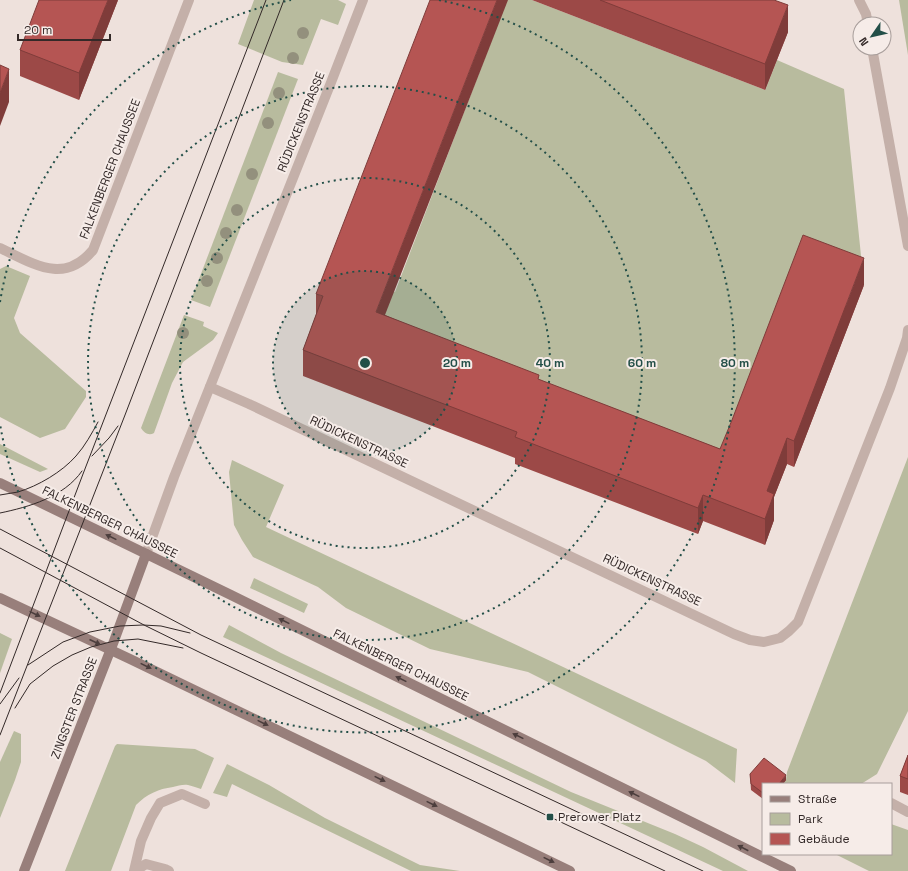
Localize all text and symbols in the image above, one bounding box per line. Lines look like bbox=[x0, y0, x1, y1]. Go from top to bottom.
scale bar bbox=[18, 16, 110, 42]
north arrow bbox=[852, 16, 892, 56]
text: 20 m bbox=[24, 22, 52, 38]
text: N bbox=[856, 35, 872, 49]
street label: RÜDICKENSTRASSE bbox=[274, 69, 329, 175]
street label: FALKENBERGER CHAUSSEE bbox=[76, 96, 144, 241]
text: 20 m bbox=[443, 355, 471, 371]
text: 40 m bbox=[536, 355, 564, 371]
text: 60 m bbox=[628, 355, 656, 371]
text: 80 m bbox=[721, 355, 749, 371]
centre of rings bbox=[358, 356, 372, 370]
street label: RÜDICKENSTRASSE bbox=[307, 412, 411, 472]
street label: FALKENBERGER CHAUSSEE bbox=[40, 482, 181, 562]
one-way arrow bbox=[105, 534, 117, 540]
street label: RÜDICKENSTRASSE bbox=[600, 550, 704, 610]
one-way arrow bbox=[30, 611, 41, 618]
one-way arrow bbox=[279, 618, 290, 624]
street label: FALKENBERGER CHAUSSEE bbox=[331, 625, 472, 705]
one-way arrow bbox=[89, 640, 101, 646]
street label: ZINGSTER STRASSE bbox=[47, 655, 101, 761]
one-way arrow bbox=[140, 663, 152, 669]
one-way arrow bbox=[395, 676, 407, 682]
one-way arrow bbox=[257, 720, 269, 726]
one-way arrow bbox=[512, 733, 523, 739]
one-way arrow bbox=[374, 776, 386, 782]
legend bbox=[762, 783, 892, 855]
one-way arrow bbox=[628, 791, 640, 797]
text: Straße bbox=[798, 791, 837, 807]
one-way arrow bbox=[426, 801, 438, 807]
place label: Prerower Platz bbox=[558, 809, 641, 825]
text: Park bbox=[798, 811, 823, 827]
marker: Prerower Platz bbox=[545, 812, 555, 822]
text: Gebäude bbox=[798, 831, 850, 847]
one-way arrow bbox=[737, 845, 749, 851]
one-way arrow bbox=[544, 857, 555, 863]

